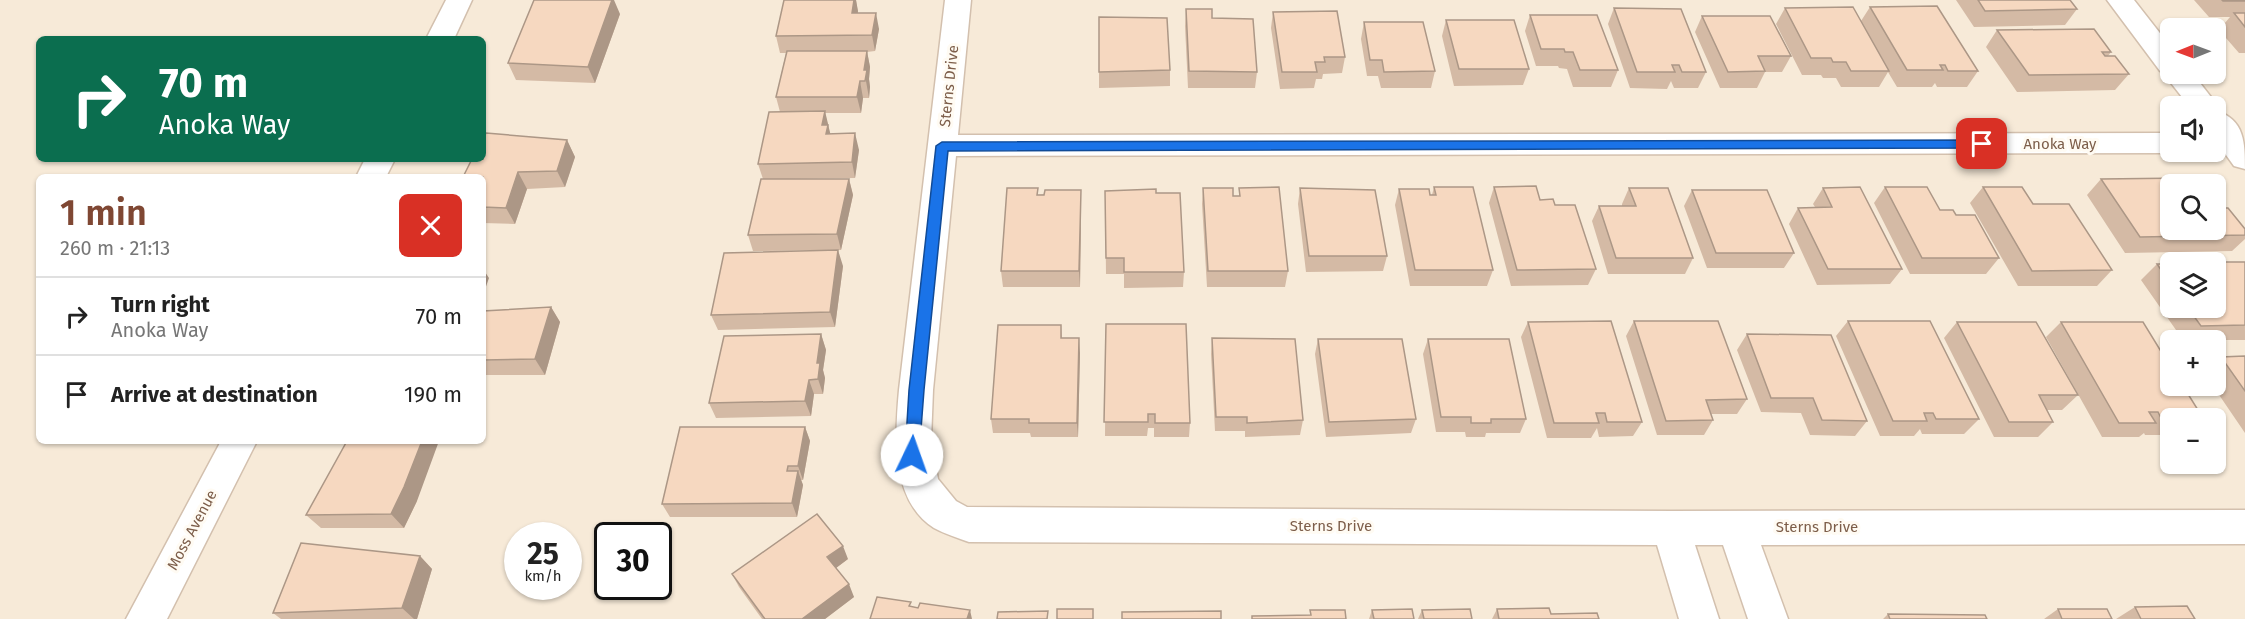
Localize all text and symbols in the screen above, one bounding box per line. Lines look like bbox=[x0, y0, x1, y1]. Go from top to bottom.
north arrow bbox=[2160, 18, 2226, 84]
map controls bbox=[2160, 18, 2226, 474]
street label: Sterns Drive bbox=[936, 44, 962, 128]
text: 70 m bbox=[159, 58, 248, 108]
icon: right bbox=[60, 60, 138, 138]
button: sound bbox=[2160, 96, 2226, 162]
text: Anoka Way bbox=[159, 109, 290, 141]
pin bbox=[1956, 118, 2007, 169]
icon: arrive bbox=[1965, 127, 1998, 160]
street label: Anoka Way bbox=[2024, 135, 2097, 153]
button: search bbox=[2160, 174, 2226, 240]
text: 1 min bbox=[60, 191, 147, 235]
button: close bbox=[399, 194, 462, 257]
text: 260 m · 21:13 bbox=[60, 236, 170, 260]
button: layers bbox=[2160, 252, 2226, 318]
text: Turn right bbox=[111, 291, 210, 318]
icon: right bbox=[60, 300, 93, 333]
text: 70 m bbox=[416, 303, 462, 330]
text: Anoka Way bbox=[111, 318, 208, 342]
button: + bbox=[2160, 330, 2226, 396]
icon: arrive bbox=[60, 378, 93, 411]
text: Arrive at destination bbox=[111, 381, 318, 408]
text: 190 m bbox=[404, 381, 462, 408]
button: − bbox=[2160, 408, 2226, 474]
position arrow bbox=[880, 423, 944, 487]
street label: Moss Avenue bbox=[163, 487, 221, 573]
street label: Sterns Drive bbox=[1290, 517, 1372, 535]
street label: Sterns Drive bbox=[1776, 518, 1858, 536]
speed limit sign: 30 bbox=[594, 522, 672, 600]
text: 25 bbox=[527, 536, 559, 572]
text: km/h bbox=[524, 567, 562, 585]

